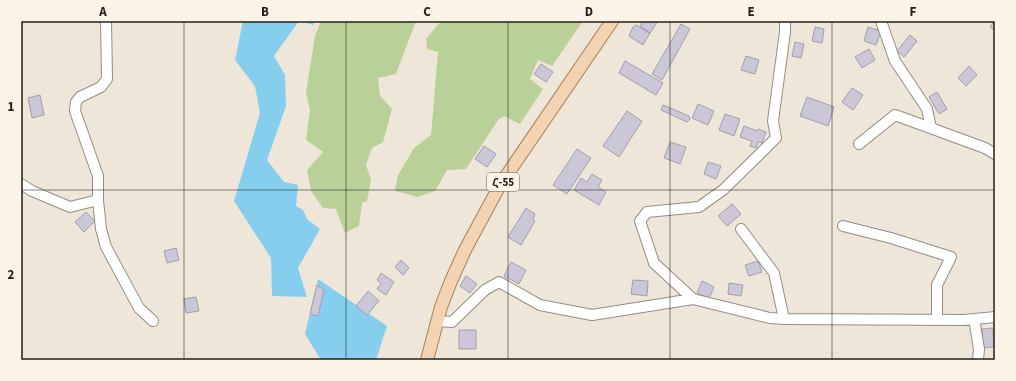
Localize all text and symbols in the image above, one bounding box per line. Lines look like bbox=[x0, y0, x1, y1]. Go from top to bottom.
text: A bbox=[98, 3, 107, 21]
text: B bbox=[261, 3, 269, 21]
text: C bbox=[423, 3, 431, 21]
text: D bbox=[585, 3, 593, 21]
text: E bbox=[747, 3, 755, 21]
text: F bbox=[910, 3, 917, 21]
text: 1 bbox=[8, 98, 15, 116]
road number: Հ-55 bbox=[487, 173, 519, 191]
text: 2 bbox=[8, 266, 15, 284]

